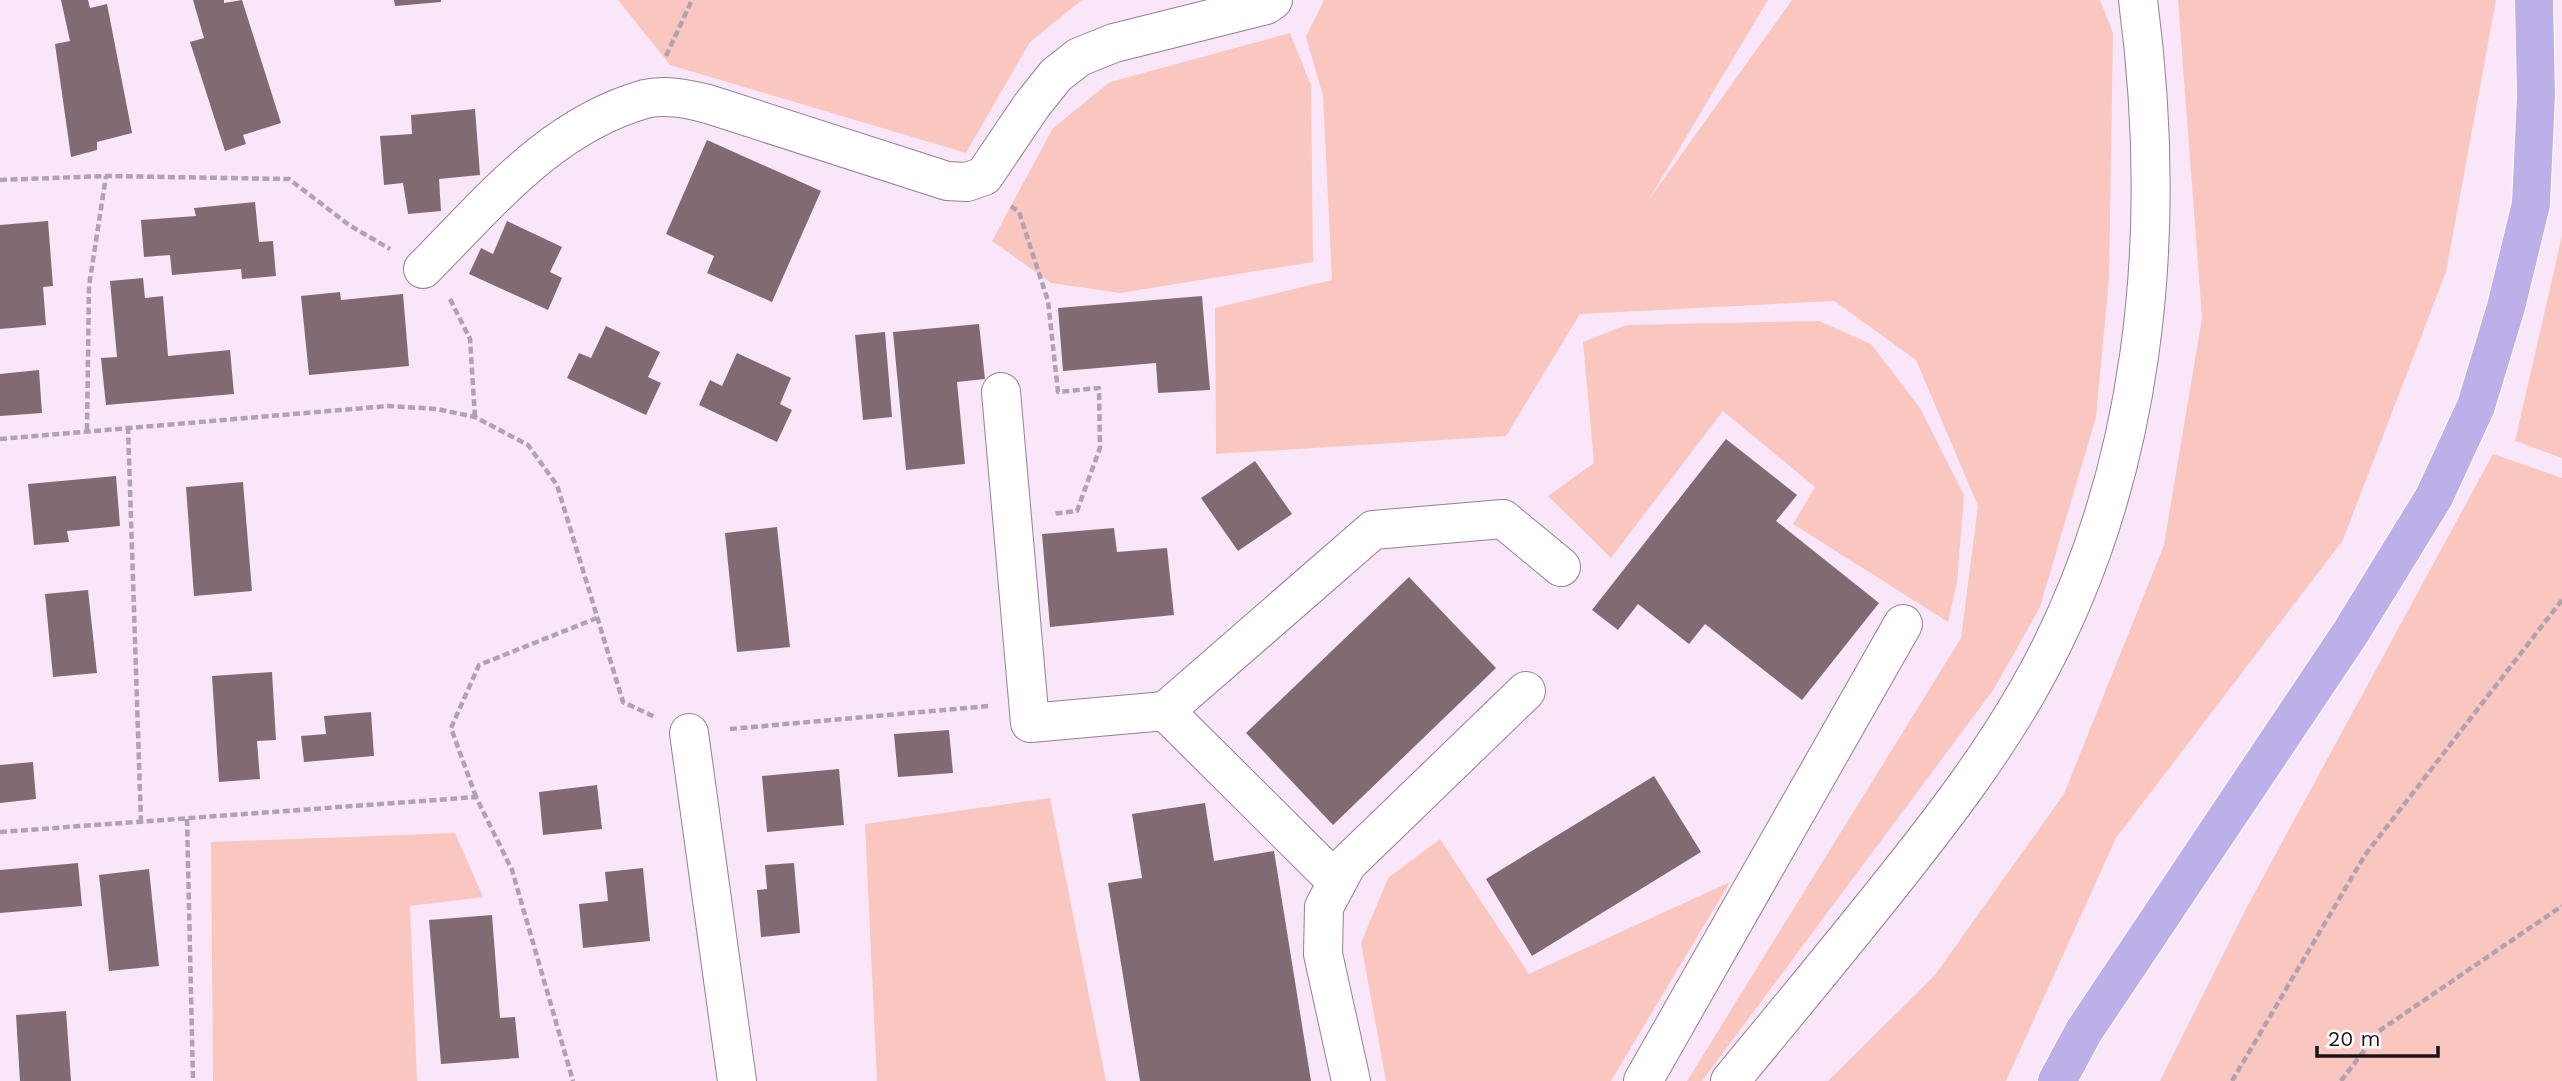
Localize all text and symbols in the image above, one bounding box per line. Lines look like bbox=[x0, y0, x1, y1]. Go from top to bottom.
scale bar bbox=[2317, 1014, 2438, 1058]
text: 20 m bbox=[2328, 1026, 2380, 1051]

